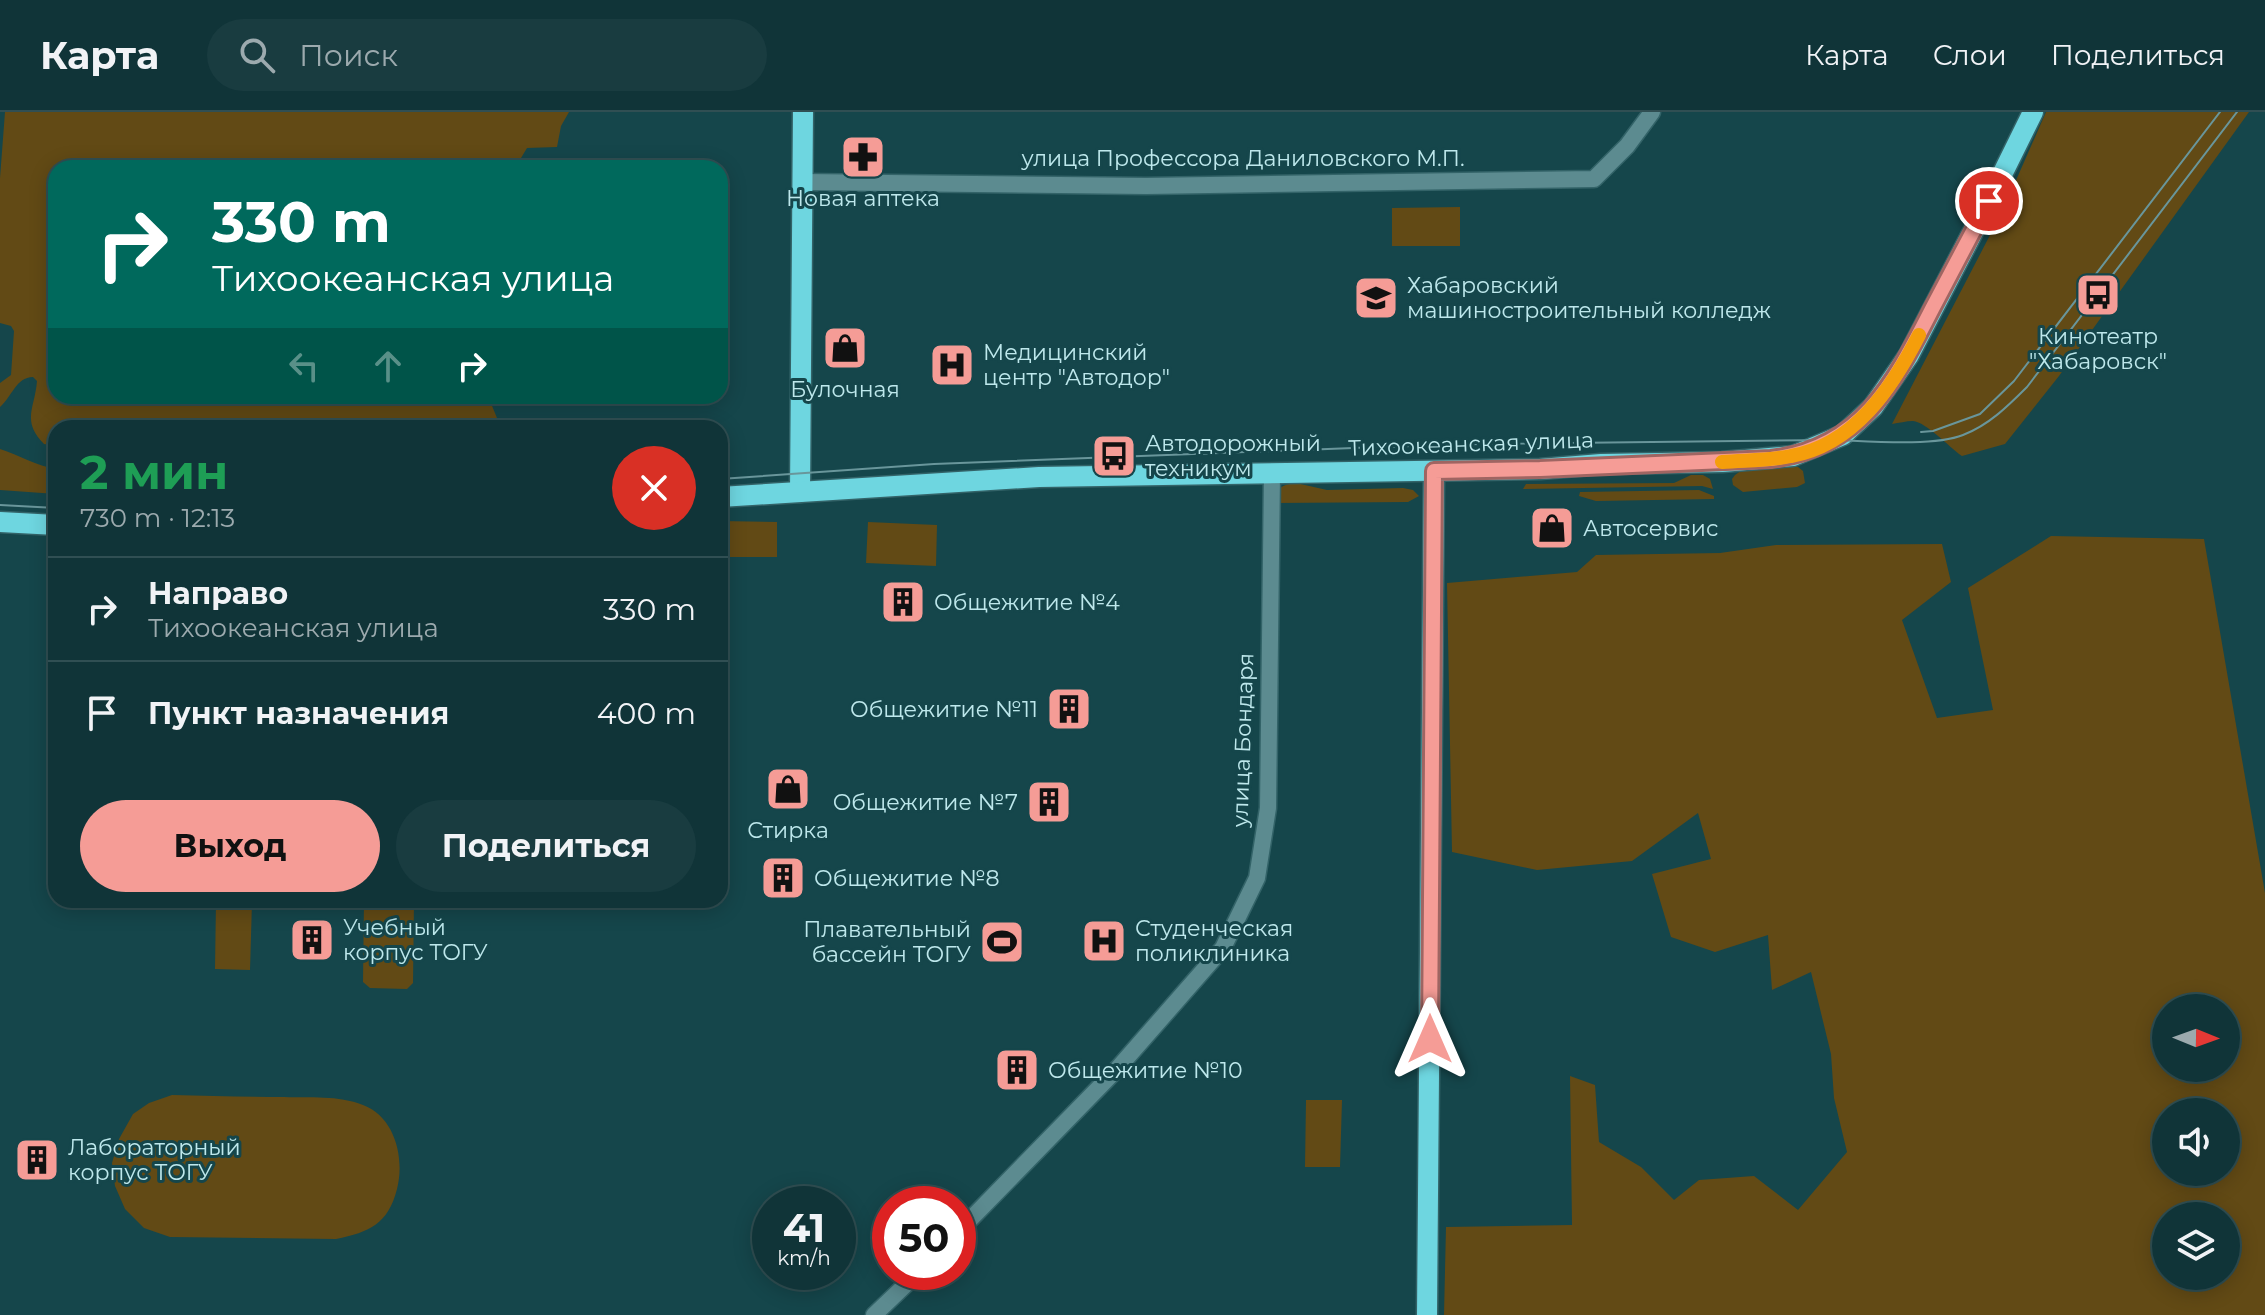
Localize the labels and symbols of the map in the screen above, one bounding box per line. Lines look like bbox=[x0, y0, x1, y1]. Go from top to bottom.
pharmacy icon: Новая аптека bbox=[839, 133, 887, 181]
street label: улица Профессора Даниловского М.П. bbox=[1020, 145, 1465, 172]
pin bbox=[1955, 167, 2023, 235]
place label: Новая аптека bbox=[786, 185, 940, 212]
bus stop icon: Кинотеатр "Хабаровск" bbox=[2074, 271, 2122, 319]
place label: Хабаровский машиностроительный колледж bbox=[1407, 272, 1771, 324]
school or university icon: Хабаровский машиностроительный колледж bbox=[1352, 274, 1400, 322]
place label: Кинотеатр "Хабаровск" bbox=[2029, 323, 2167, 375]
shop icon: Булочная bbox=[821, 324, 869, 372]
place label: Медицинский центр "Автодор" bbox=[983, 339, 1170, 391]
hospital icon: Медицинский центр "Автодор" bbox=[928, 341, 976, 389]
place label: Булочная bbox=[790, 376, 900, 403]
street label: Тихоокеанская улица bbox=[1348, 426, 1594, 462]
place label: Автодорожный техникум bbox=[1145, 430, 1321, 482]
bus stop icon: Автодорожный техникум bbox=[1090, 432, 1138, 480]
shop icon: Автосервис bbox=[1528, 504, 1576, 552]
place label: Автосервис bbox=[1583, 515, 1718, 542]
building icon: Общежитие №4 bbox=[879, 578, 927, 626]
place label: Общежитие №4 bbox=[934, 589, 1120, 616]
street label: улица Бондаря bbox=[1226, 652, 1260, 829]
building icon: Общежитие №11 bbox=[1045, 685, 1093, 733]
place label: Общежитие №11 bbox=[850, 696, 1038, 723]
shop icon: Стирка bbox=[764, 765, 812, 813]
building icon: Общежитие №7 bbox=[1025, 778, 1073, 826]
place label: Общежитие №7 bbox=[833, 789, 1018, 816]
place label: Стирка bbox=[747, 817, 829, 844]
building icon: Общежитие №8 bbox=[759, 854, 807, 902]
place label: Общежитие №8 bbox=[814, 865, 1000, 892]
place label: Учебный корпус ТОГУ bbox=[343, 914, 488, 966]
place label: Студенческая поликлиника bbox=[1135, 915, 1293, 967]
building icon: Учебный корпус ТОГУ bbox=[288, 916, 336, 964]
place label: Плавательный бассейн ТОГУ bbox=[803, 916, 971, 968]
hospital icon: Студенческая поликлиника bbox=[1080, 917, 1128, 965]
sports icon: Плавательный бассейн ТОГУ bbox=[978, 918, 1026, 966]
north arrow bbox=[2152, 994, 2240, 1082]
position arrow bbox=[1388, 997, 1472, 1081]
building icon: Общежитие №10 bbox=[993, 1046, 1041, 1094]
place label: Общежитие №10 bbox=[1048, 1057, 1243, 1084]
place label: Лабораторный корпус ТОГУ bbox=[68, 1134, 241, 1186]
building icon: Лабораторный корпус ТОГУ bbox=[13, 1136, 61, 1184]
speed limit sign: 50 bbox=[872, 1186, 976, 1290]

